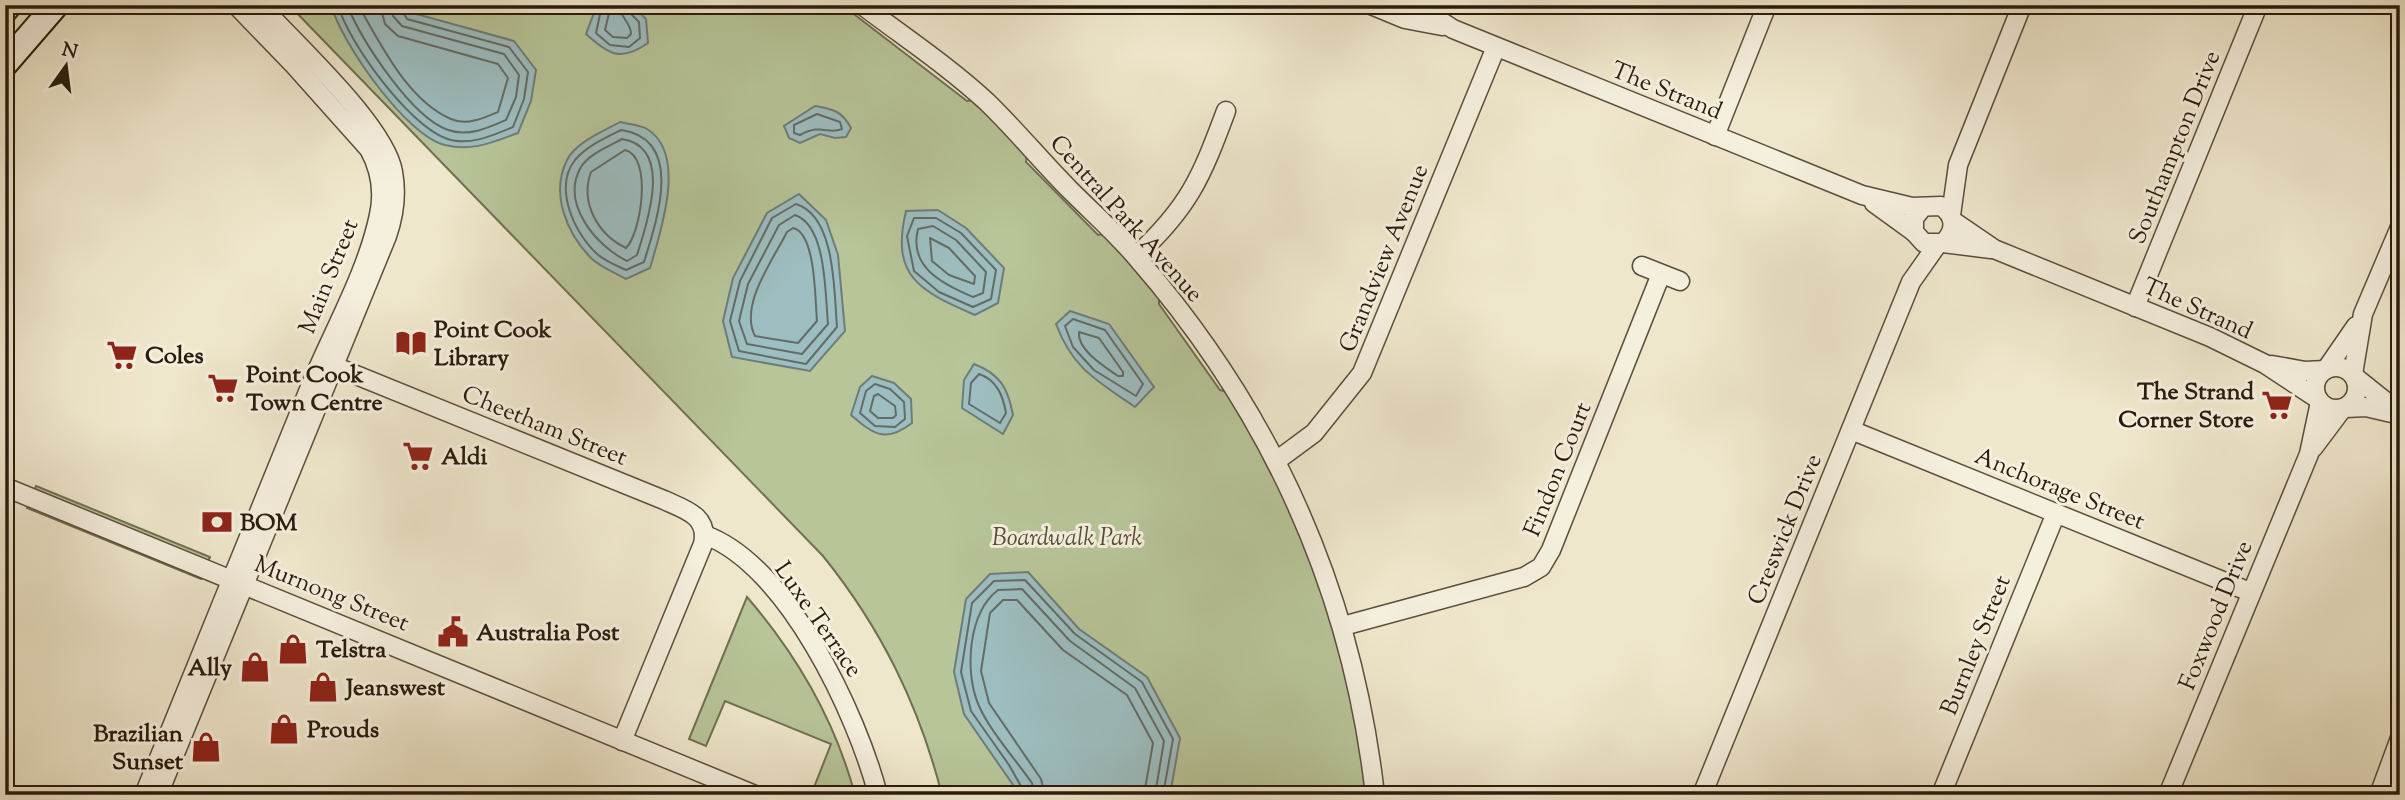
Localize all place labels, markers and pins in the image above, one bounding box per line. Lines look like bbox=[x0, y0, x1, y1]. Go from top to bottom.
place label: Point Cook Library bbox=[434, 314, 553, 376]
library icon: Point Cook Library bbox=[394, 326, 428, 360]
supermarket icon: Coles bbox=[105, 338, 139, 372]
place label: Coles bbox=[145, 340, 204, 374]
place label: Point Cook Town Centre bbox=[246, 359, 383, 421]
supermarket icon: Point Cook Town Centre bbox=[206, 371, 240, 405]
place label: The Strand Corner Store bbox=[2118, 376, 2254, 438]
supermarket icon: The Strand Corner Store bbox=[2260, 388, 2294, 422]
supermarket icon: Aldi bbox=[401, 439, 435, 473]
place label: Aldi bbox=[441, 441, 488, 475]
bank icon: BOM bbox=[200, 505, 234, 539]
place label: BOM bbox=[240, 507, 298, 541]
public building icon: Australia Post bbox=[436, 615, 470, 649]
place label: Australia Post bbox=[476, 617, 620, 651]
shop icon: Telstra bbox=[276, 632, 310, 666]
place label: Telstra bbox=[316, 634, 387, 668]
shop icon: Ally bbox=[238, 650, 272, 684]
place label: Ally bbox=[187, 652, 232, 686]
shop icon: Jeanswest bbox=[306, 670, 340, 704]
place label: Jeanswest bbox=[344, 672, 446, 706]
shop icon: Prouds bbox=[267, 712, 301, 746]
place label: Prouds bbox=[307, 714, 379, 748]
place label: Brazilian Sunset bbox=[93, 718, 184, 780]
shop icon: Brazilian Sunset bbox=[189, 730, 223, 764]

